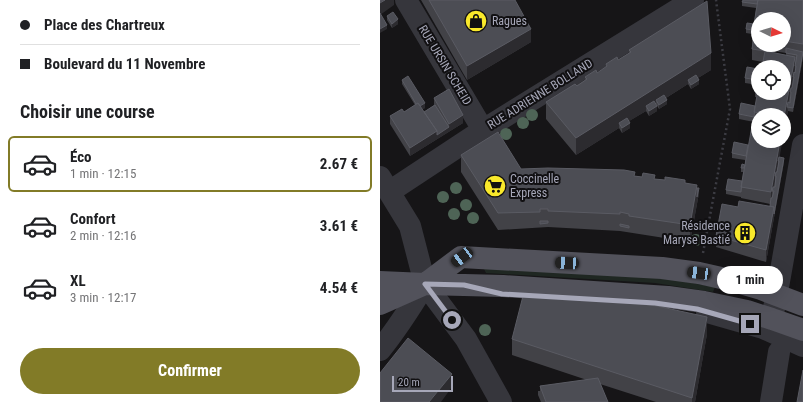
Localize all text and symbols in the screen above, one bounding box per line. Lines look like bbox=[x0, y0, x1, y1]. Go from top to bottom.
shop icon: Ragues bbox=[463, 8, 489, 34]
north arrow bbox=[751, 12, 791, 52]
map controls bbox=[751, 12, 791, 148]
place label: Ragues bbox=[492, 14, 527, 28]
text: Place des Chartreux bbox=[44, 16, 165, 34]
street label: RUE URSIN SCHEID bbox=[416, 23, 474, 108]
text: Boulevard du 11 Novembre bbox=[44, 55, 205, 73]
street label: RUE ADRIENNE BOLLAND bbox=[485, 56, 595, 132]
button: locate bbox=[751, 60, 791, 100]
text: Choisir une course bbox=[20, 101, 155, 122]
button: layers bbox=[751, 108, 791, 148]
icon: car bbox=[22, 146, 58, 182]
text: Éco bbox=[70, 148, 92, 166]
text: 2.67 € bbox=[320, 155, 358, 173]
text: 1 min · 12:15 bbox=[70, 166, 136, 181]
place label: Coccinelle Express bbox=[510, 172, 560, 200]
supermarket icon: Coccinelle Express bbox=[482, 173, 508, 199]
icon: car bbox=[22, 208, 58, 244]
text: Confort bbox=[70, 210, 116, 228]
text: 3.61 € bbox=[320, 217, 358, 235]
place label: Résidence Maryse Bastié bbox=[663, 219, 730, 247]
building icon: Résidence Maryse Bastié bbox=[732, 220, 758, 246]
text: 2 min · 12:16 bbox=[70, 228, 136, 243]
car bbox=[449, 245, 475, 269]
car bbox=[555, 256, 579, 270]
car bbox=[686, 266, 712, 280]
callout: 1 min bbox=[717, 266, 783, 294]
icon: car bbox=[22, 270, 58, 306]
text: XL bbox=[70, 272, 86, 290]
text: 1 min bbox=[736, 272, 764, 287]
text: 4.54 € bbox=[320, 279, 358, 297]
text: 3 min · 12:17 bbox=[70, 290, 136, 305]
route start bbox=[443, 311, 461, 329]
route end bbox=[741, 315, 759, 333]
button: Confirmer bbox=[20, 348, 360, 394]
scale bar bbox=[392, 374, 453, 393]
text: 20 m bbox=[398, 376, 420, 389]

